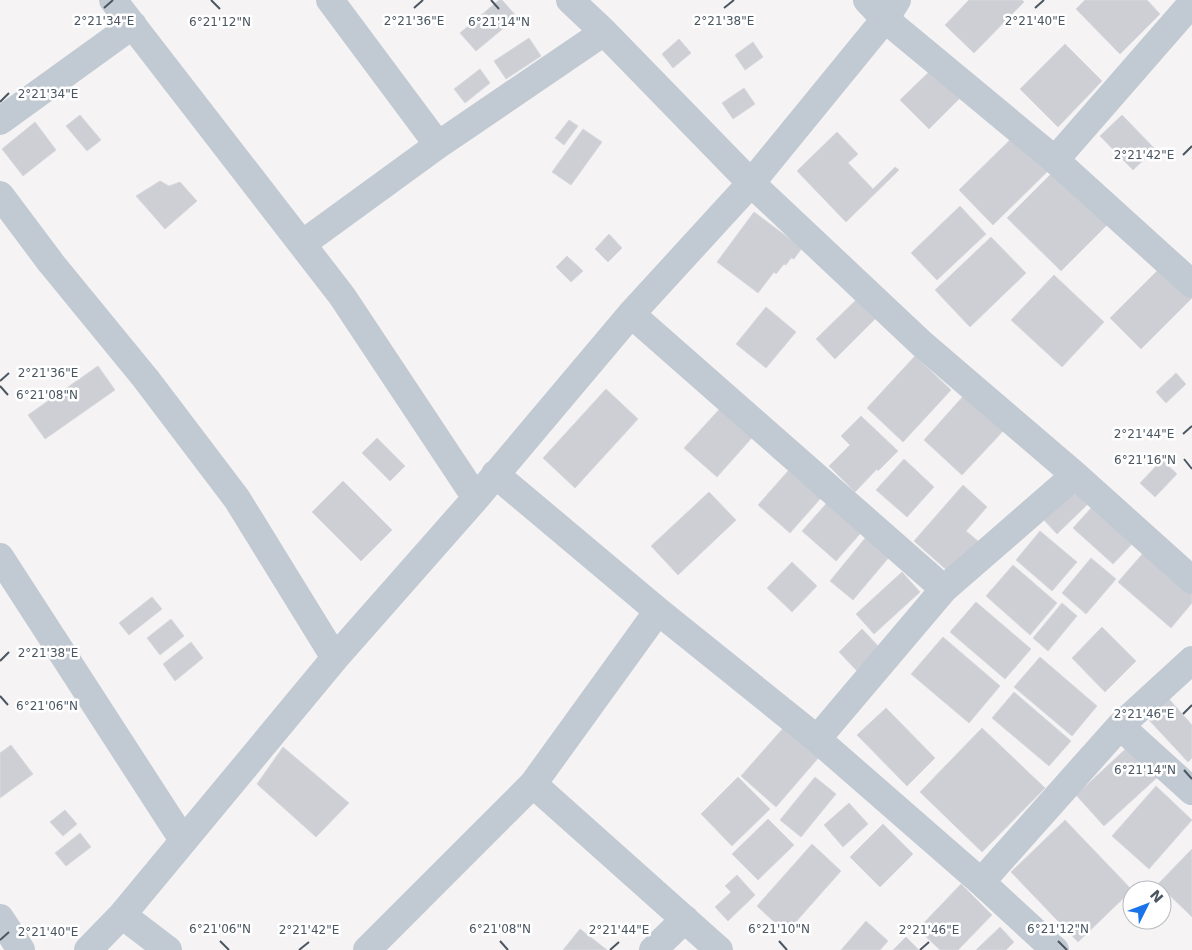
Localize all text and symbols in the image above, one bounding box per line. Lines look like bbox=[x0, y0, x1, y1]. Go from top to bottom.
text: 2°21'34"E bbox=[74, 14, 134, 28]
text: 2°21'36"E bbox=[384, 14, 444, 28]
text: 2°21'38"E bbox=[694, 14, 754, 28]
text: 2°21'40"E bbox=[1005, 14, 1065, 28]
text: 6°21'12"N bbox=[189, 15, 251, 29]
text: 6°21'14"N bbox=[468, 15, 530, 29]
text: 2°21'34"E bbox=[18, 87, 78, 101]
text: 2°21'42"E bbox=[1114, 148, 1174, 162]
text: 2°21'36"E bbox=[18, 366, 78, 380]
text: 6°21'08"N bbox=[16, 388, 78, 402]
text: 2°21'44"E bbox=[1114, 427, 1174, 441]
text: 6°21'16"N bbox=[1114, 453, 1176, 467]
text: 2°21'38"E bbox=[18, 646, 78, 660]
text: 6°21'06"N bbox=[16, 699, 78, 713]
text: 2°21'46"E bbox=[1114, 707, 1174, 721]
text: 6°21'14"N bbox=[1114, 763, 1176, 777]
north arrow bbox=[1122, 880, 1172, 930]
text: N bbox=[1147, 887, 1167, 906]
text: 6°21'06"N bbox=[189, 922, 251, 936]
text: 6°21'08"N bbox=[469, 922, 531, 936]
text: 6°21'10"N bbox=[748, 922, 810, 936]
text: 6°21'12"N bbox=[1027, 922, 1089, 936]
text: 2°21'42"E bbox=[279, 923, 339, 937]
text: 2°21'44"E bbox=[589, 923, 649, 937]
text: 2°21'46"E bbox=[899, 923, 959, 937]
text: 2°21'40"E bbox=[18, 925, 78, 939]

